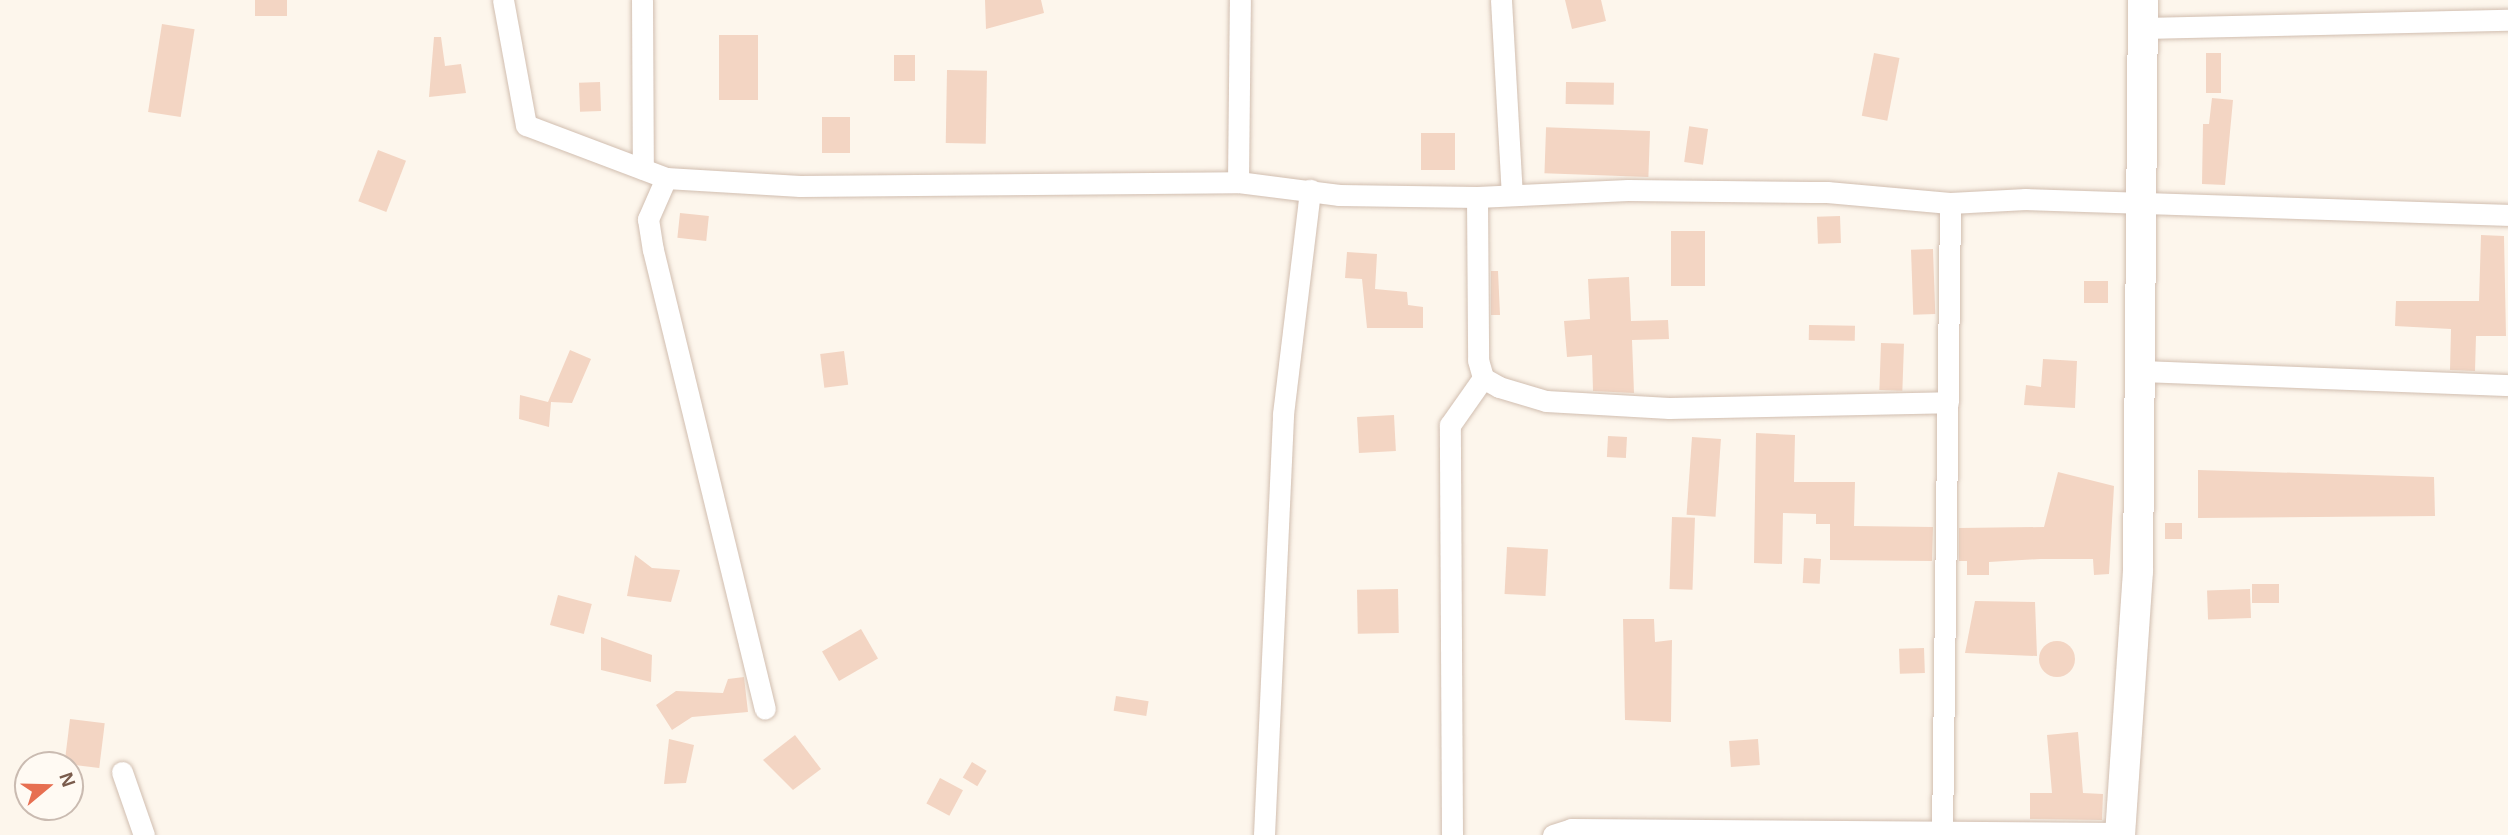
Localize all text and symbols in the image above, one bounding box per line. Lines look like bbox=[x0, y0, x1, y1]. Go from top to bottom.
north arrow bbox=[14, 751, 84, 821]
text: N bbox=[55, 770, 80, 790]

